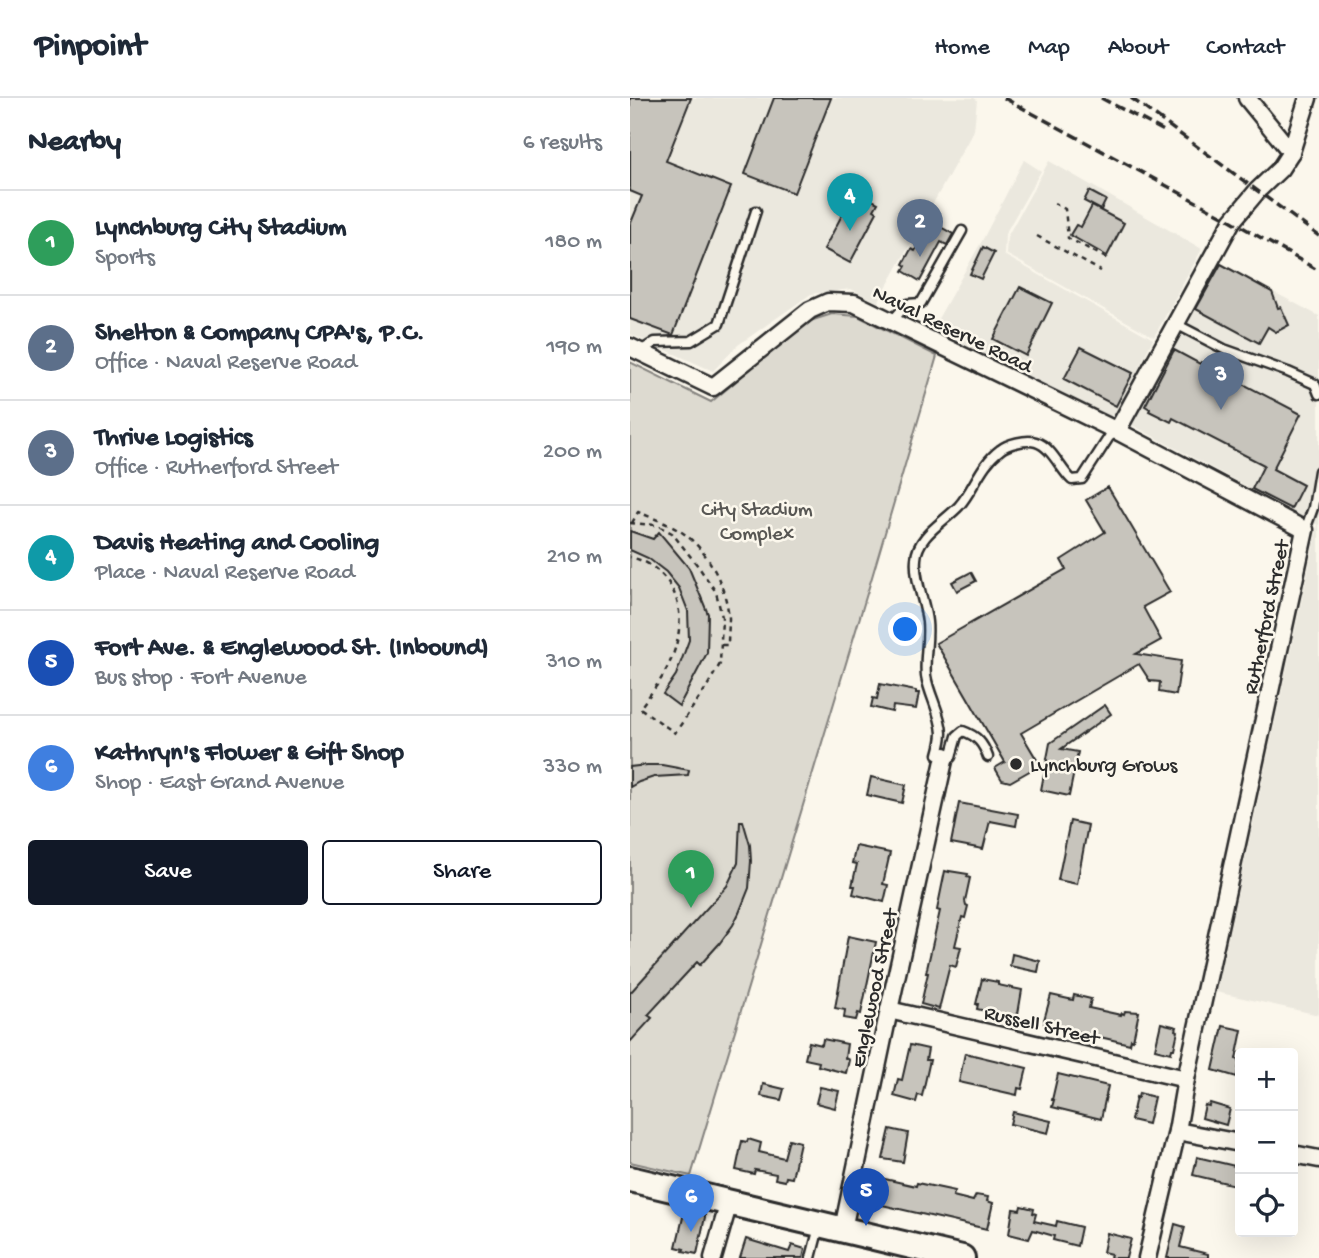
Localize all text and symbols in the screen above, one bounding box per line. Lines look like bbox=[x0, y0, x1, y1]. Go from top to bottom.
text: Pinpoint bbox=[35, 29, 146, 67]
text: Home bbox=[934, 34, 990, 63]
text: Map bbox=[1028, 34, 1070, 63]
text: About bbox=[1108, 34, 1168, 63]
text: Contact bbox=[1206, 34, 1284, 63]
text: Nearby bbox=[28, 126, 121, 161]
text: 6 results bbox=[523, 130, 602, 157]
pin: 4 bbox=[827, 173, 873, 231]
pin: 2 bbox=[897, 199, 943, 257]
text: Lynchburg City Stadium bbox=[95, 214, 346, 245]
text: 1 bbox=[46, 229, 56, 256]
text: 180 m bbox=[545, 229, 602, 256]
text: Sports bbox=[95, 245, 155, 272]
street label: Naval Reserve Road bbox=[867, 282, 1037, 381]
text: Shelton & Company CPA's, P.C. bbox=[95, 319, 425, 350]
text: 2 bbox=[45, 334, 57, 361]
text: 190 m bbox=[546, 334, 602, 361]
text: Office · Naval Reserve Road bbox=[95, 350, 357, 377]
pin: 3 bbox=[1198, 352, 1244, 410]
text: Thrive Logistics bbox=[95, 424, 253, 455]
text: 3 bbox=[45, 439, 57, 466]
text: 200 m bbox=[543, 439, 602, 466]
text: Office · Rutherford Street bbox=[95, 455, 338, 482]
park label: City Stadium Complex bbox=[701, 499, 813, 548]
text: Davis Heating and Cooling bbox=[95, 529, 379, 560]
street label: Rutherford Street bbox=[1240, 536, 1297, 697]
text: 4 bbox=[46, 544, 56, 571]
text: 210 m bbox=[547, 544, 602, 571]
text: Place · Naval Reserve Road bbox=[95, 560, 355, 587]
your location bbox=[888, 612, 922, 646]
text: Fort Ave. & Englewood St. (Inbound) bbox=[95, 634, 489, 665]
text: 5 bbox=[45, 649, 57, 676]
text: 310 m bbox=[546, 649, 602, 676]
text: Bus stop · Fort Avenue bbox=[95, 665, 307, 692]
text: Kathryn's Flower & Gift Shop bbox=[95, 739, 404, 770]
text: 6 bbox=[45, 754, 57, 781]
text: 330 m bbox=[543, 754, 602, 781]
place label: Lynchburg Grows bbox=[1030, 755, 1179, 780]
marker: Lynchburg Grows bbox=[1008, 756, 1024, 772]
text: Shop · East Grand Avenue bbox=[95, 770, 344, 797]
button: Save bbox=[28, 840, 308, 905]
button: Share bbox=[322, 840, 602, 905]
pin: 1 bbox=[668, 850, 714, 908]
street label: Englewood Street bbox=[847, 905, 906, 1070]
street label: Russell Street bbox=[981, 1002, 1104, 1053]
map controls bbox=[1235, 1048, 1298, 1237]
button: + bbox=[1235, 1048, 1298, 1111]
button: − bbox=[1235, 1111, 1298, 1174]
pin: 5 bbox=[843, 1168, 889, 1226]
pin: 6 bbox=[668, 1174, 714, 1232]
button: locate bbox=[1235, 1174, 1298, 1237]

